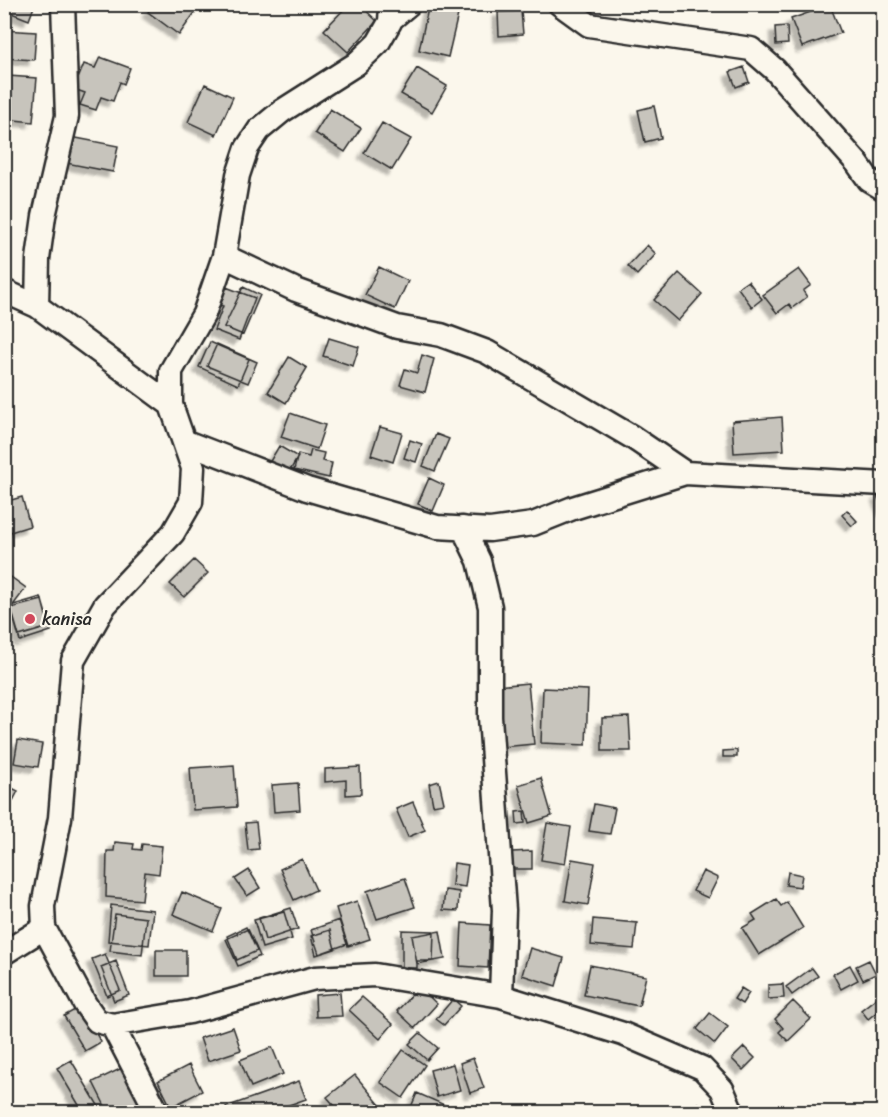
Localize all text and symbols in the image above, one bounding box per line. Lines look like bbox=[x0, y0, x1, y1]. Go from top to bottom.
place label: kanisa bbox=[42, 603, 92, 635]
marker: kanisa bbox=[23, 612, 37, 626]

